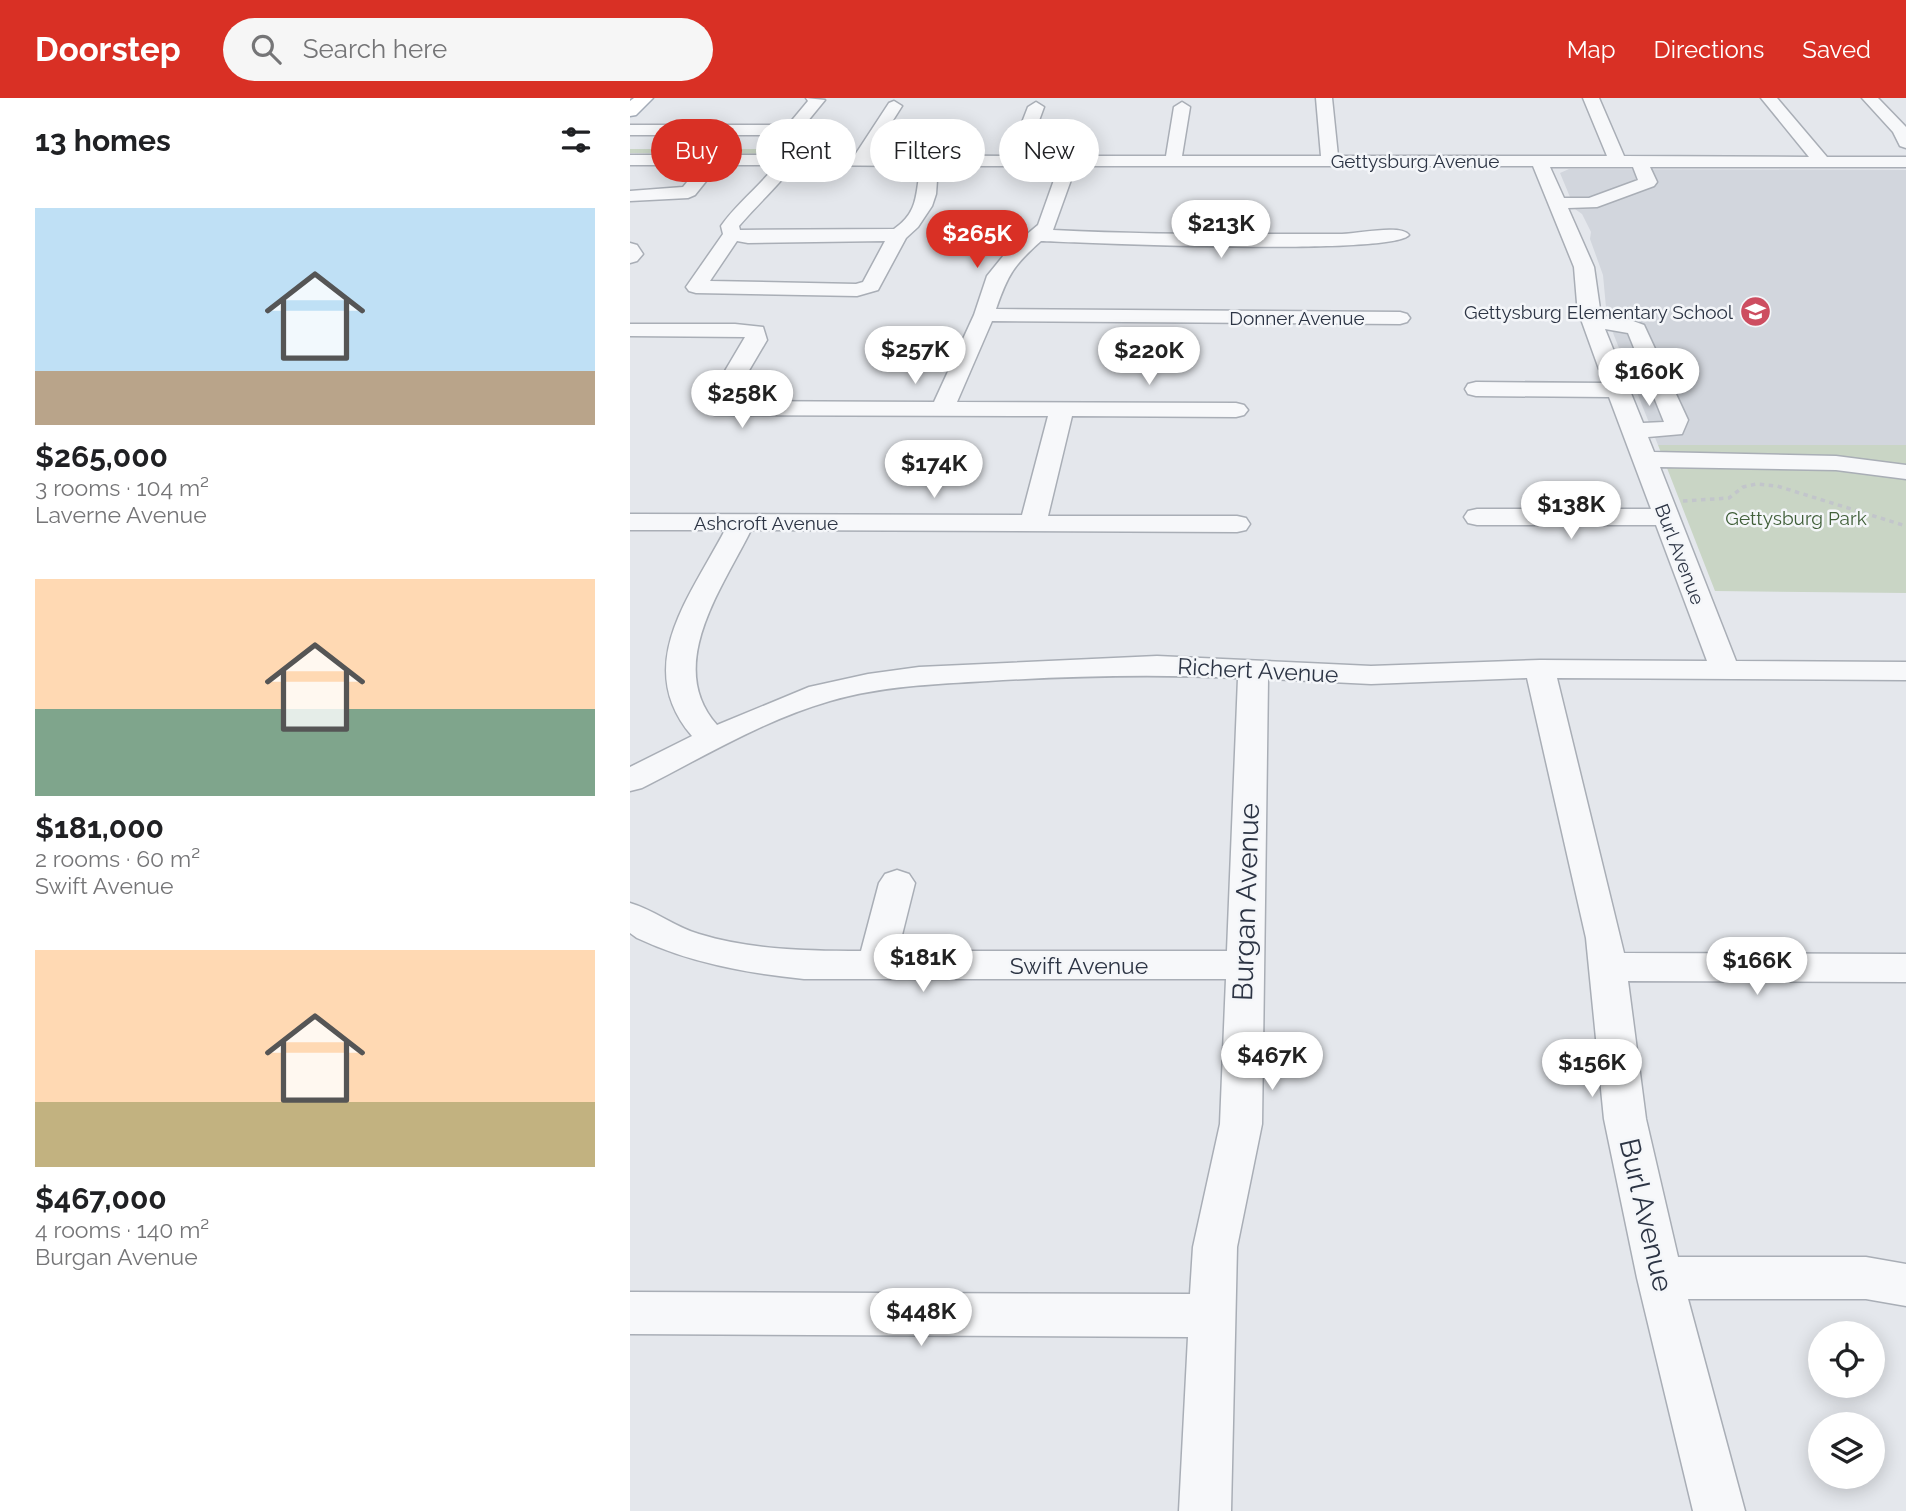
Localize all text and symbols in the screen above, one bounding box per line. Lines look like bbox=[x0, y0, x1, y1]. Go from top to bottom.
search box bbox=[223, 18, 713, 81]
text: Doorstep bbox=[35, 30, 181, 69]
icon: search bbox=[247, 30, 285, 68]
text: Search here bbox=[303, 34, 447, 64]
text: Map bbox=[1567, 35, 1616, 64]
text: Directions bbox=[1654, 35, 1764, 64]
text: Saved bbox=[1802, 35, 1871, 64]
chip: Buy bbox=[651, 119, 742, 182]
chip: Rent bbox=[756, 119, 856, 182]
chip: Filters bbox=[870, 119, 985, 182]
chip: New bbox=[999, 119, 1099, 182]
icon: filters bbox=[557, 121, 595, 159]
text: 13 homes bbox=[35, 123, 171, 158]
street label: Gettysburg Avenue bbox=[1331, 150, 1499, 172]
pin: $213K bbox=[1172, 200, 1270, 260]
text: $213K bbox=[1187, 209, 1255, 236]
pin: $265K bbox=[928, 211, 1026, 270]
text: $265K bbox=[942, 219, 1012, 246]
icon: home bbox=[252, 253, 378, 379]
school or university icon: Gettysburg Elementary School bbox=[1739, 295, 1773, 329]
place label: Gettysburg Elementary School bbox=[1464, 301, 1734, 323]
street label: Donner Avenue bbox=[1229, 307, 1365, 329]
pin: $257K bbox=[866, 327, 964, 386]
pin: $220K bbox=[1100, 328, 1198, 387]
text: $257K bbox=[881, 335, 949, 362]
text: $220K bbox=[1114, 336, 1184, 363]
pin: $160K bbox=[1600, 348, 1698, 408]
text: $160K bbox=[1614, 357, 1684, 384]
pin: $258K bbox=[693, 370, 791, 430]
text: $258K bbox=[707, 379, 777, 406]
text: $265,000 bbox=[35, 439, 168, 474]
pin: $174K bbox=[885, 440, 983, 500]
text: $174K bbox=[901, 449, 967, 476]
text: 3 rooms · 104 m² bbox=[35, 474, 209, 501]
pin: $138K bbox=[1522, 482, 1620, 541]
text: $138K bbox=[1537, 490, 1605, 517]
text: Laverne Avenue bbox=[35, 501, 207, 528]
street label: Burl Avenue bbox=[1651, 501, 1709, 607]
park label: Gettysburg Park bbox=[1725, 507, 1867, 529]
street label: Ashcroft Avenue bbox=[694, 512, 838, 534]
icon: home bbox=[252, 624, 378, 750]
street label: Richert Avenue bbox=[1177, 652, 1339, 688]
street label: Burgan Avenue bbox=[1226, 802, 1266, 1002]
text: $181,000 bbox=[35, 810, 164, 845]
text: 2 rooms · 60 m² bbox=[35, 845, 200, 872]
text: Swift Avenue bbox=[35, 872, 173, 899]
pin: $181K bbox=[874, 934, 972, 994]
pin: $166K bbox=[1708, 937, 1806, 997]
text: $181K bbox=[890, 943, 956, 970]
text: $166K bbox=[1722, 946, 1792, 973]
street label: Swift Avenue bbox=[1010, 952, 1148, 979]
icon: home bbox=[252, 995, 378, 1121]
pin: $467K bbox=[1223, 1032, 1321, 1092]
pin: $156K bbox=[1543, 1040, 1641, 1099]
text: $467K bbox=[1237, 1041, 1307, 1068]
text: $156K bbox=[1558, 1048, 1626, 1075]
street label: Burl Avenue bbox=[1612, 1135, 1680, 1295]
text: $467,000 bbox=[35, 1181, 167, 1216]
text: 4 rooms · 140 m² bbox=[35, 1216, 209, 1243]
text: Burgan Avenue bbox=[35, 1243, 198, 1270]
pin: $448K bbox=[872, 1288, 970, 1348]
text: $448K bbox=[886, 1297, 956, 1324]
map controls bbox=[1808, 1321, 1885, 1489]
button: locate bbox=[1808, 1321, 1885, 1398]
button: layers bbox=[1808, 1412, 1885, 1489]

